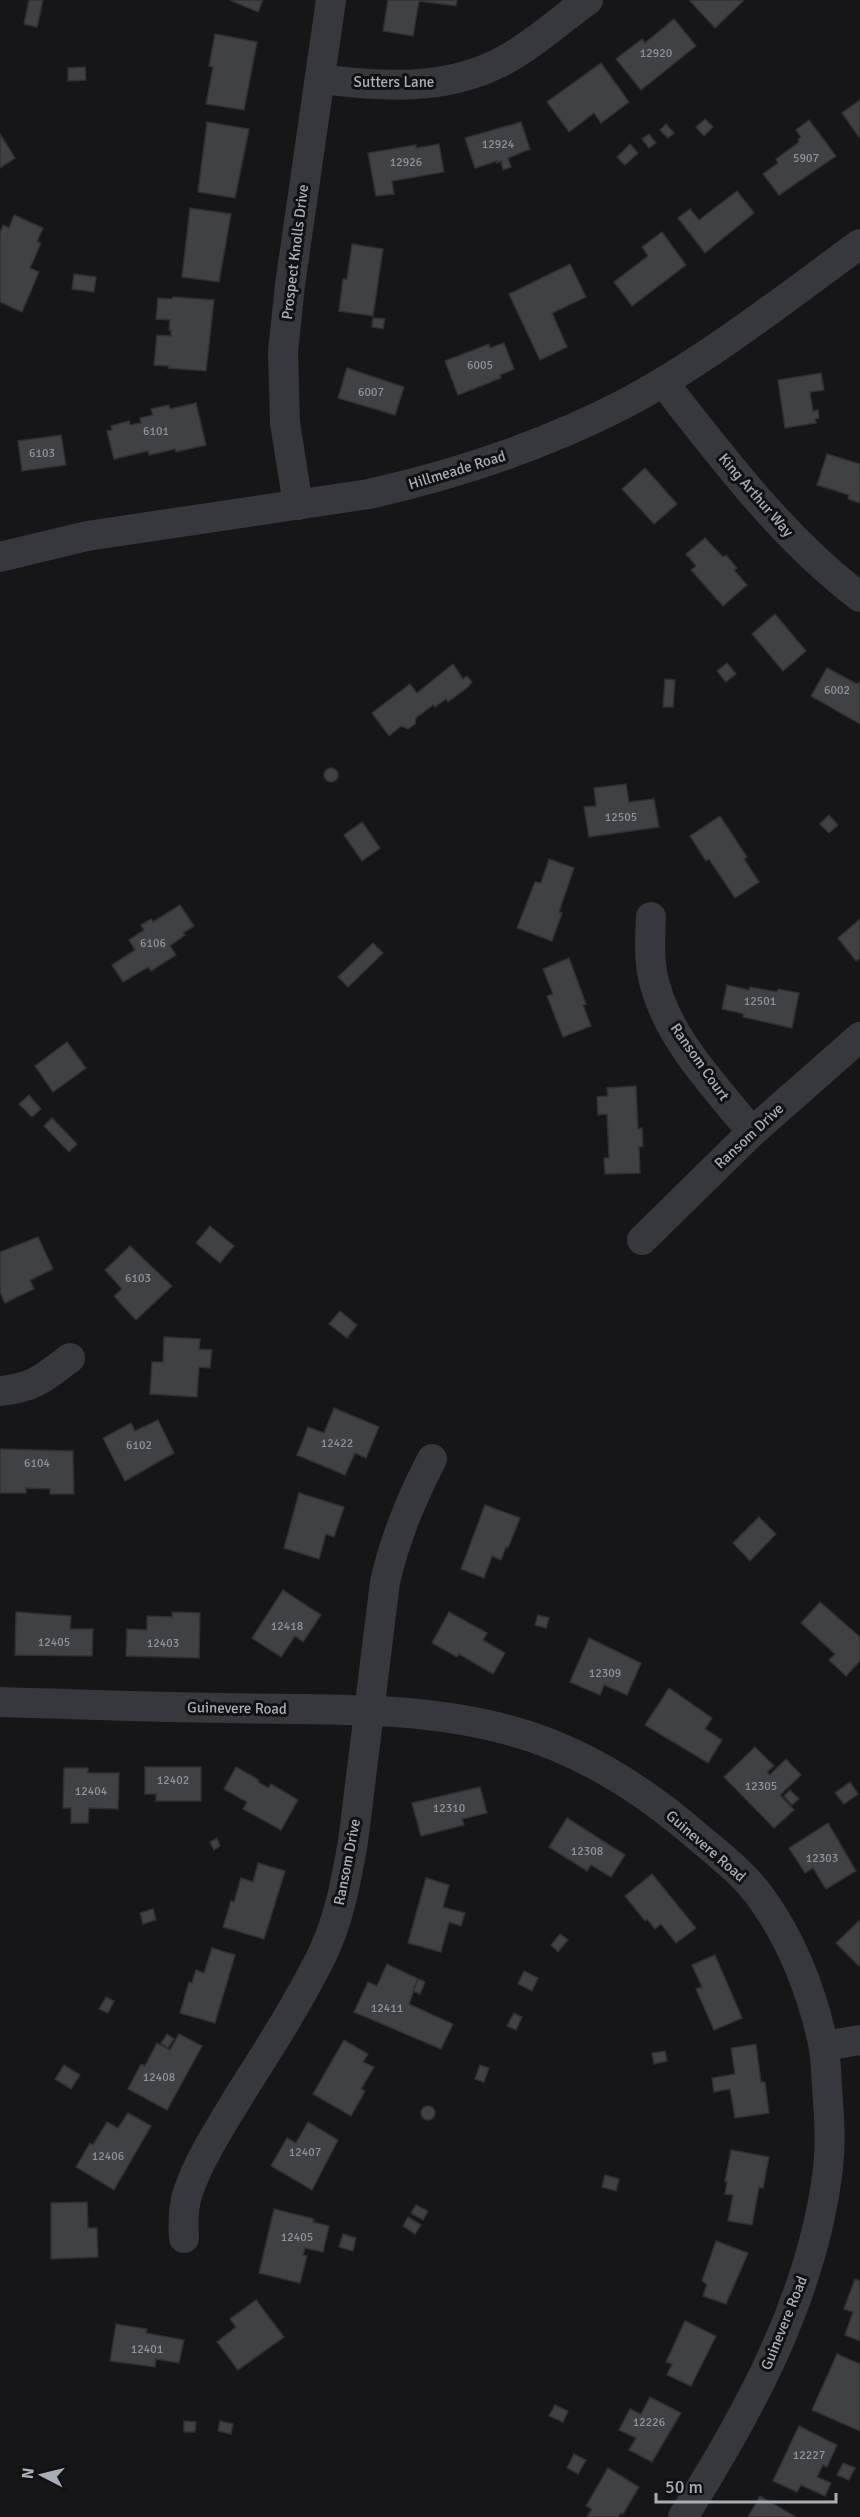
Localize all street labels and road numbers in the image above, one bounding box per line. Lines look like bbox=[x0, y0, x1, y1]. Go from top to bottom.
street label: Sutters Lane bbox=[354, 73, 434, 91]
street label: Prospect Knolls Drive bbox=[278, 183, 312, 321]
street label: Hillmeade Road bbox=[406, 447, 508, 493]
street label: King Arthur Way bbox=[715, 450, 797, 540]
street label: Ransom Court bbox=[667, 1020, 733, 1104]
street label: Ransom Drive bbox=[711, 1099, 787, 1173]
street label: Guinevere Road bbox=[187, 1698, 287, 1718]
street label: Guinevere Road bbox=[662, 1807, 750, 1886]
street label: Ransom Drive bbox=[330, 1817, 364, 1907]
street label: Guinevere Road bbox=[757, 2273, 811, 2373]

